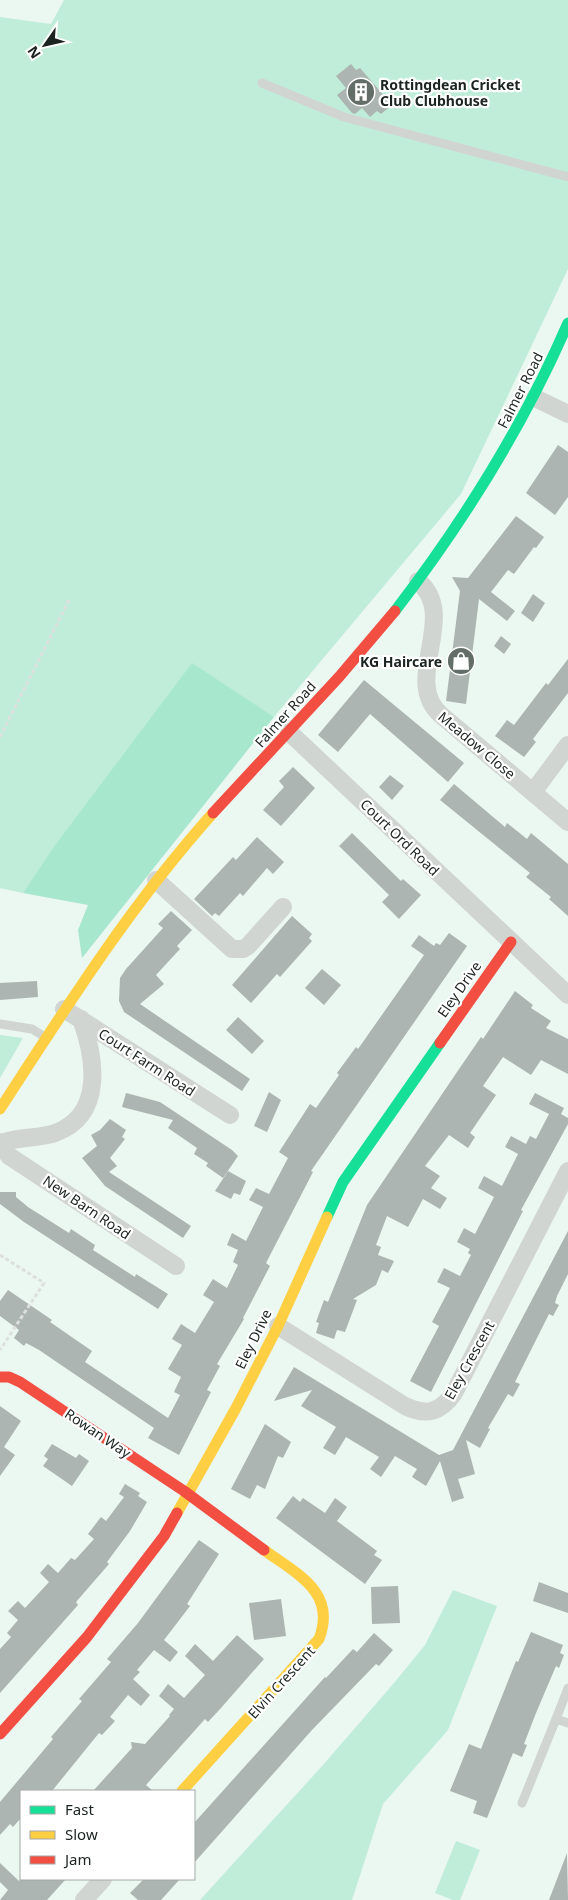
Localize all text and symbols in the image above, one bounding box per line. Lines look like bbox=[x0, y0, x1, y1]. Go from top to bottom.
north arrow bbox=[20, 20, 70, 70]
text: N bbox=[23, 43, 45, 63]
place label: Rottingdean Cricket Club Clubhouse bbox=[380, 75, 520, 110]
building icon: Rottingdean Cricket Club Clubhouse bbox=[346, 77, 376, 107]
street label: Falmer Road bbox=[493, 349, 547, 431]
shop icon: KG Haircare bbox=[446, 646, 476, 676]
place label: KG Haircare bbox=[360, 652, 442, 671]
street label: Falmer Road bbox=[250, 677, 320, 751]
street label: Meadow Close bbox=[434, 707, 520, 783]
street label: Court Ord Road bbox=[356, 794, 444, 880]
street label: Eley Drive bbox=[433, 957, 485, 1021]
street label: Court Farm Road bbox=[95, 1024, 199, 1100]
street label: New Barn Road bbox=[40, 1171, 134, 1243]
street label: Eley Drive bbox=[230, 1306, 276, 1372]
street label: Eley Crescent bbox=[440, 1317, 498, 1403]
street label: Rowan Way bbox=[61, 1404, 135, 1463]
street label: Elvin Crescent bbox=[243, 1642, 319, 1722]
legend bbox=[20, 1790, 195, 1880]
text: Fast bbox=[65, 1799, 94, 1819]
text: Slow bbox=[65, 1824, 98, 1844]
text: Jam bbox=[63, 1849, 92, 1869]

